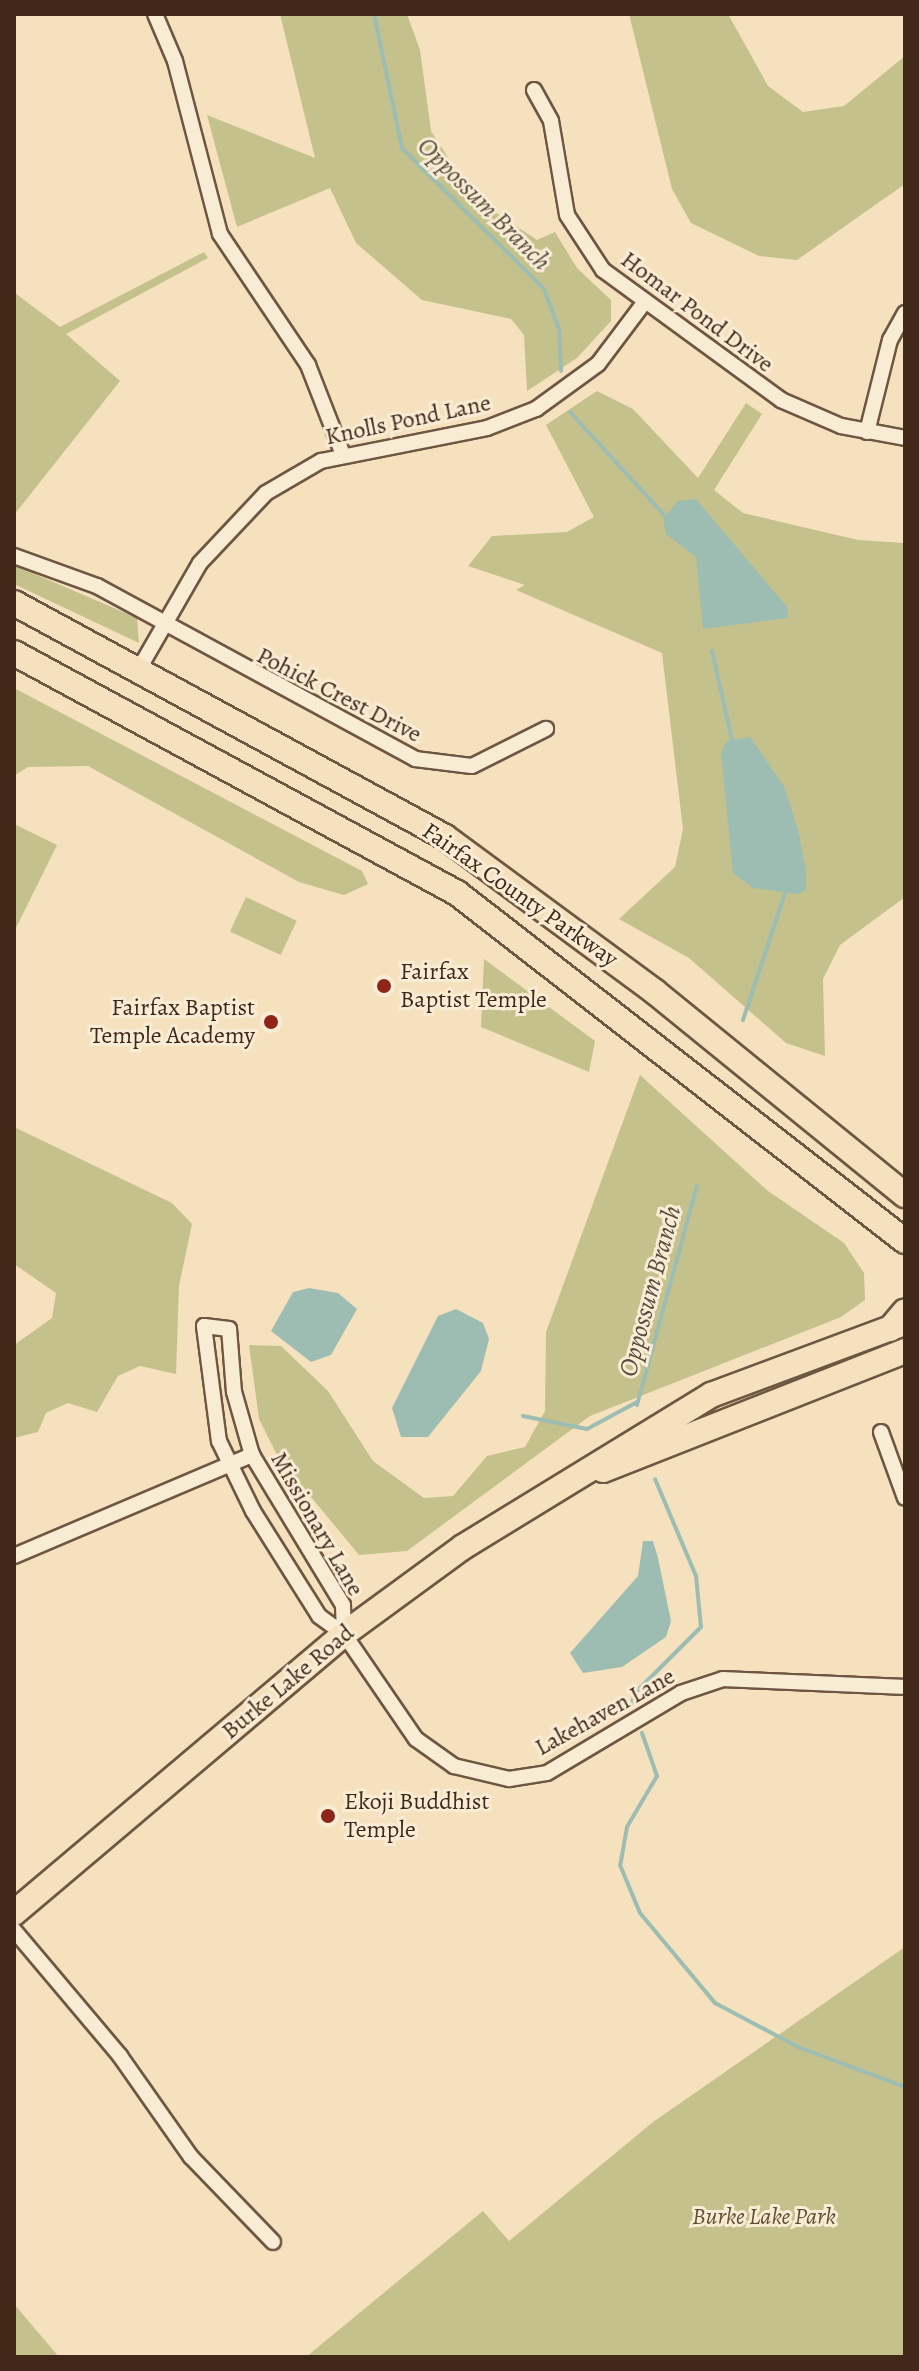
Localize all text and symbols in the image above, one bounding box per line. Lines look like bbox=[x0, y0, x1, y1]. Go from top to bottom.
water label: Oppossum Branch bbox=[411, 131, 557, 277]
street label: Homar Pond Drive bbox=[615, 245, 779, 379]
street label: Knolls Pond Lane bbox=[323, 388, 493, 452]
street label: Pohick Crest Drive bbox=[252, 641, 426, 749]
street label: Fairfax County Parkway bbox=[417, 817, 623, 973]
place label: Fairfax Baptist Temple bbox=[400, 958, 547, 1014]
marker: Fairfax Baptist Temple bbox=[375, 977, 393, 995]
place label: Fairfax Baptist Temple Academy bbox=[90, 994, 255, 1050]
marker: Fairfax Baptist Temple Academy bbox=[262, 1013, 280, 1031]
water label: Oppossum Branch bbox=[612, 1202, 688, 1380]
street label: Missionary Lane bbox=[264, 1447, 370, 1601]
street label: Burke Lake Road bbox=[216, 1618, 360, 1746]
street label: Lakehaven Lane bbox=[530, 1662, 680, 1762]
place label: Ekoji Buddhist Temple bbox=[344, 1788, 489, 1844]
marker: Ekoji Buddhist Temple bbox=[319, 1807, 337, 1825]
park label: Burke Lake Park bbox=[692, 2203, 836, 2231]

